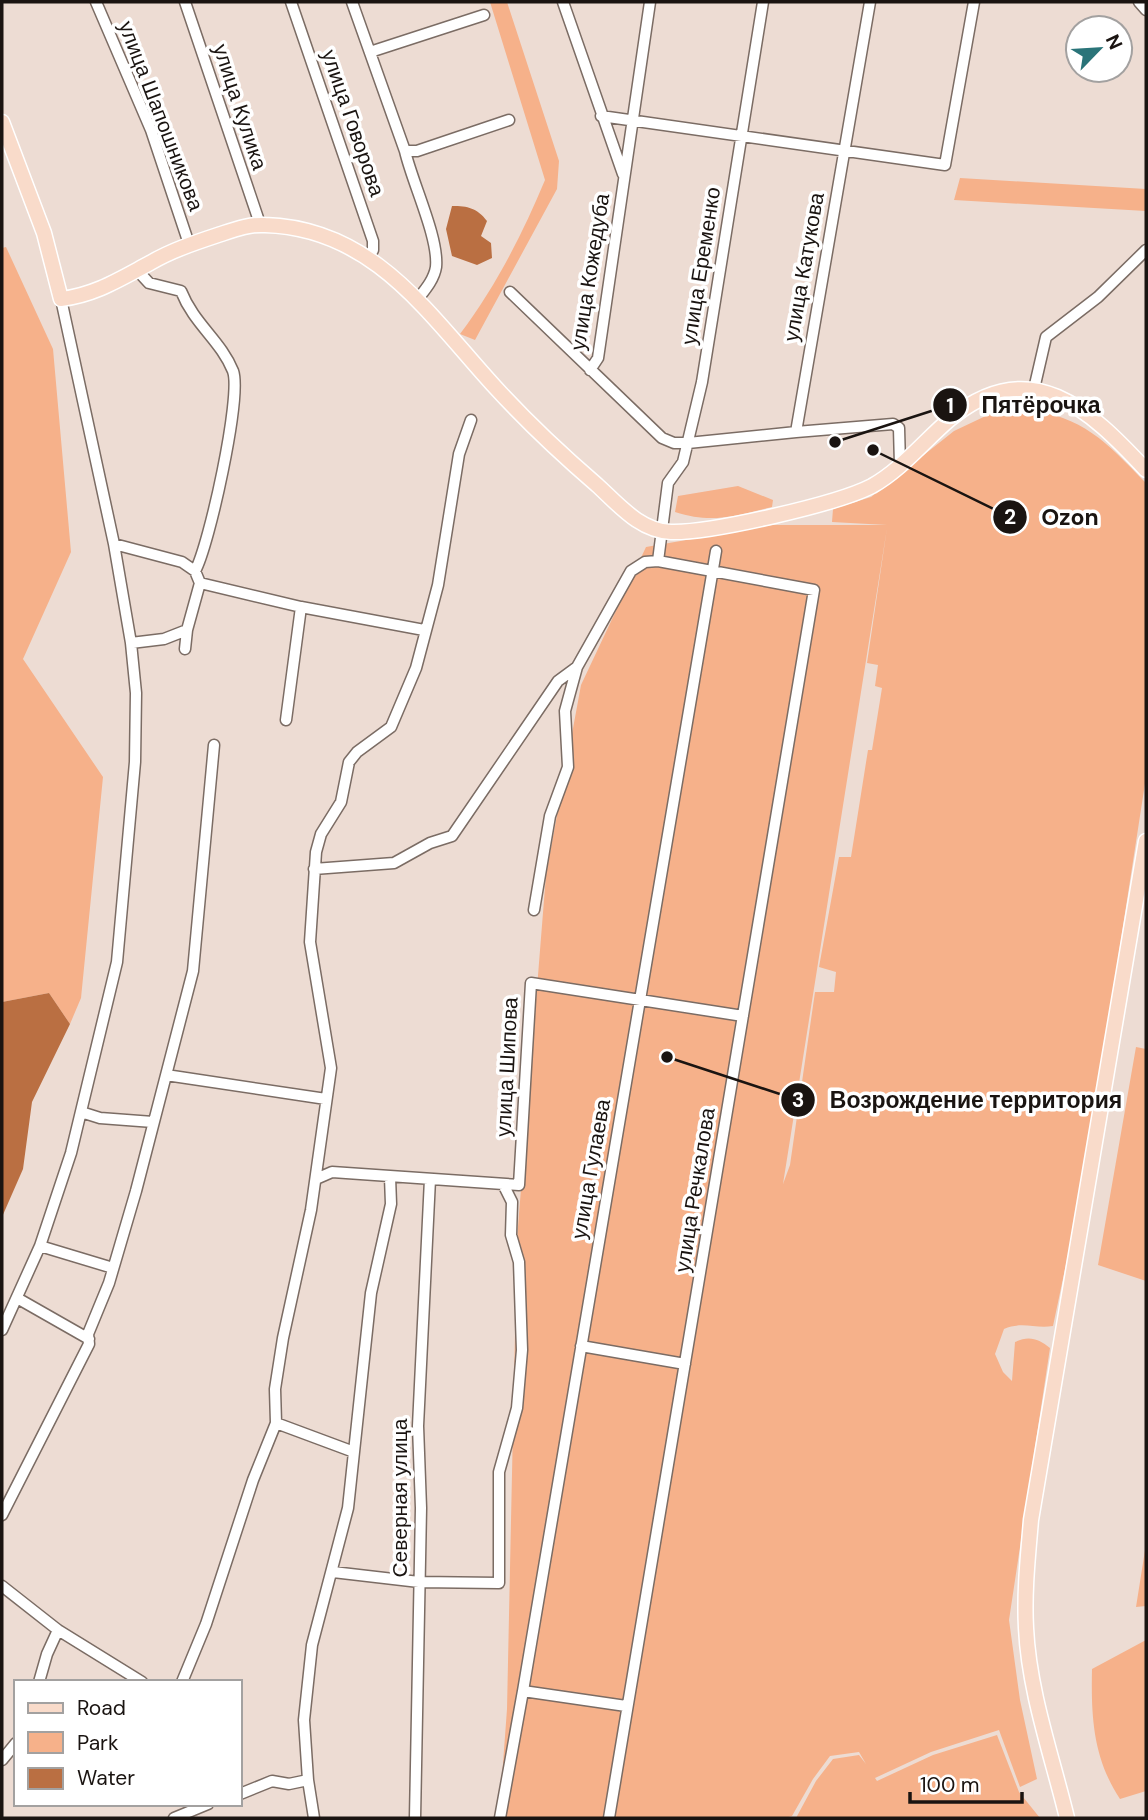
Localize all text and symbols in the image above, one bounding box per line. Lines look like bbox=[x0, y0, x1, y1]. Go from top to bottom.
north arrow bbox=[1064, 14, 1134, 84]
street label: улица Шапошникова bbox=[112, 17, 210, 215]
text: N bbox=[1100, 30, 1128, 54]
street label: улица Кулика bbox=[206, 40, 274, 174]
street label: улица Говорова bbox=[315, 46, 391, 200]
street label: улица Еременко bbox=[675, 185, 727, 347]
street label: улица Катукова bbox=[777, 190, 831, 344]
street label: улица Кожедуба bbox=[564, 191, 616, 352]
callout: Пятёрочка bbox=[932, 383, 1114, 427]
text: Пятёрочка bbox=[981, 390, 1101, 420]
text: 1 bbox=[946, 392, 954, 420]
callout: Ozon bbox=[993, 495, 1113, 539]
text: Ozon bbox=[1041, 502, 1099, 532]
text: 2 bbox=[1004, 503, 1016, 531]
street label: улица Шипова bbox=[489, 996, 525, 1138]
callout: Возрождение территория bbox=[780, 1078, 1136, 1122]
text: Возрождение территория bbox=[830, 1085, 1122, 1115]
text: 3 bbox=[792, 1086, 804, 1114]
street label: улица Гулаева bbox=[565, 1097, 617, 1241]
street label: улица Речкалова bbox=[668, 1105, 722, 1274]
street label: Северная улица bbox=[386, 1418, 414, 1578]
legend bbox=[14, 1680, 242, 1806]
text: Road bbox=[77, 1694, 126, 1722]
text: Park bbox=[77, 1729, 119, 1757]
scale bar bbox=[910, 1760, 1022, 1804]
text: Water bbox=[77, 1764, 135, 1792]
text: 100 m bbox=[920, 1771, 980, 1799]

